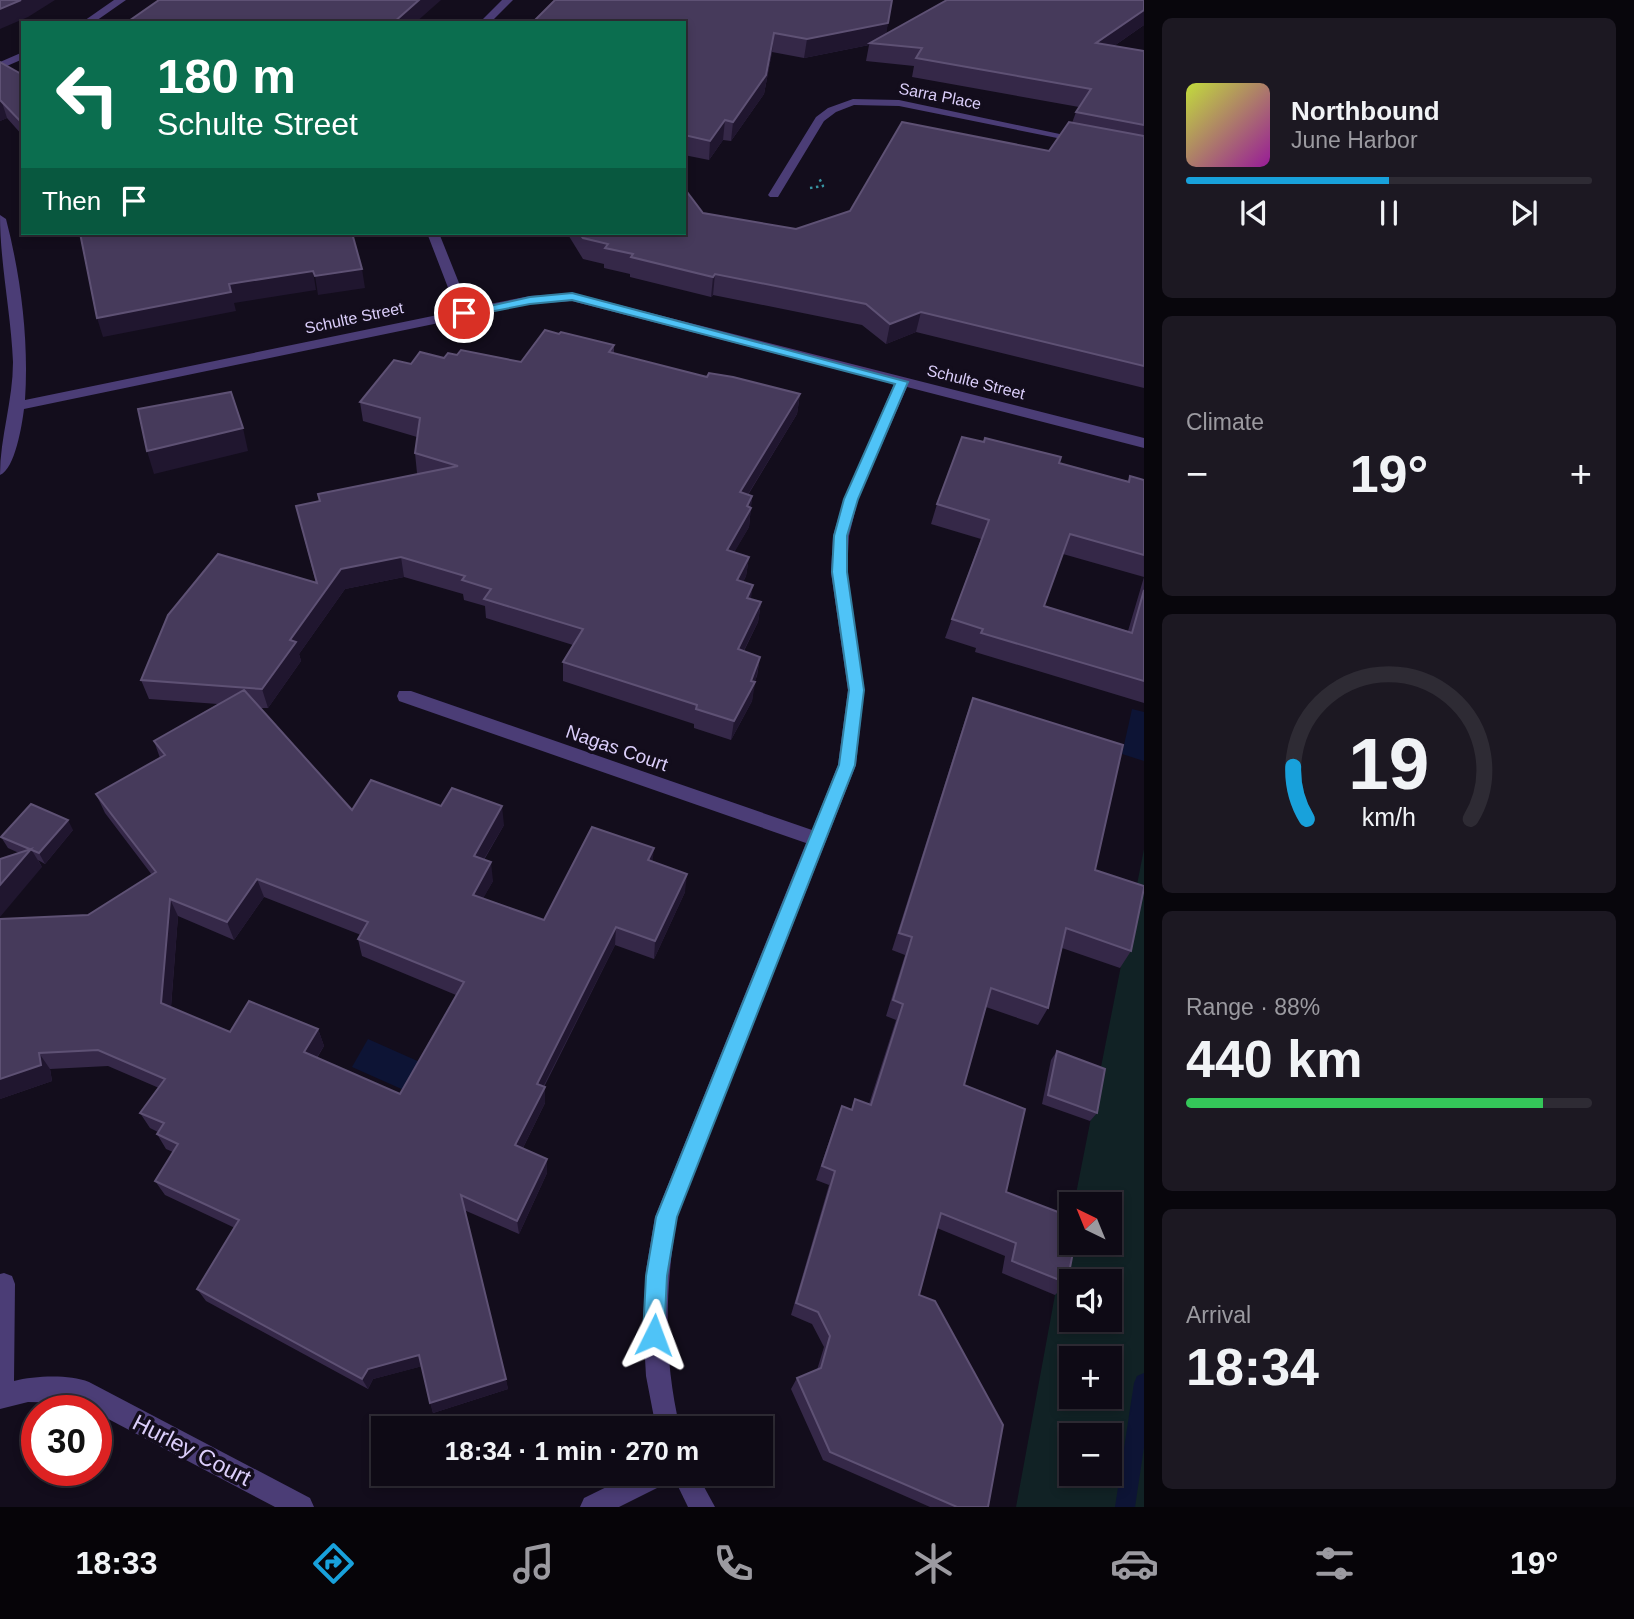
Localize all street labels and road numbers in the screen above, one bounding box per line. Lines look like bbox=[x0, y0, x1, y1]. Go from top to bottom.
street label: Sarra Place bbox=[897, 80, 983, 112]
street label: Schulte Street bbox=[303, 299, 405, 337]
street label: Schulte Street bbox=[925, 362, 1027, 403]
street label: Nagas Court bbox=[563, 721, 672, 776]
street label: Hurley Court bbox=[129, 1409, 256, 1491]

